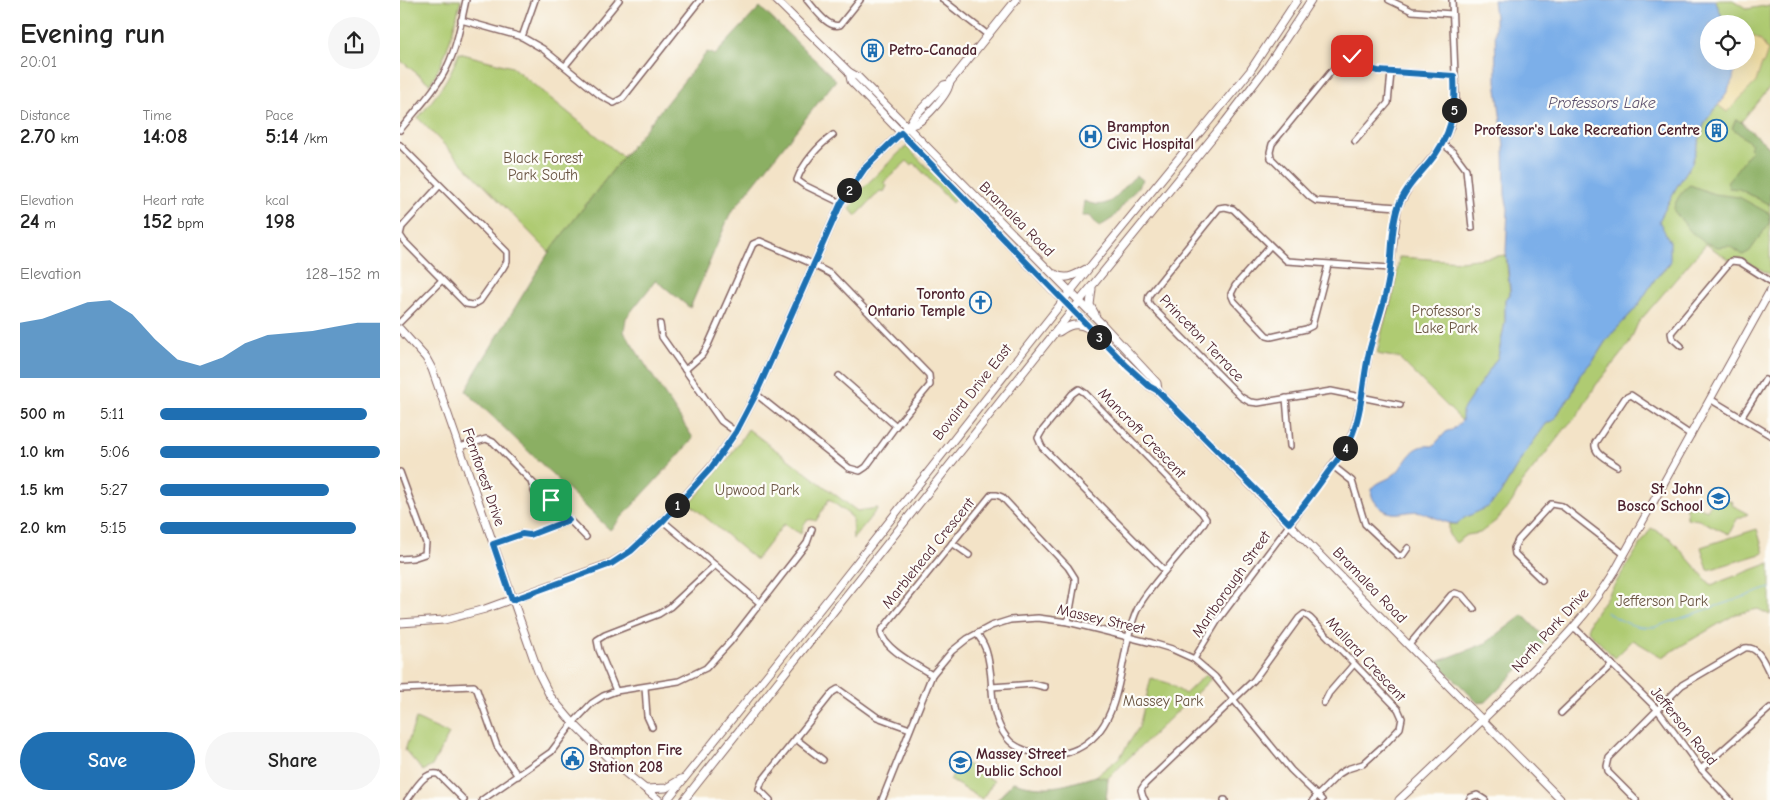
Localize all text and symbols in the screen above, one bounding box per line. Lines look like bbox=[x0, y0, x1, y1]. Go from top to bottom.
map controls bbox=[1700, 15, 1755, 70]
button: locate bbox=[1700, 15, 1755, 70]
button: share bbox=[328, 17, 380, 69]
text: Evening run bbox=[20, 18, 165, 50]
pin bbox=[1331, 35, 1373, 77]
building icon: Petro-Canada bbox=[861, 38, 885, 62]
place label: Petro-Canada bbox=[889, 41, 977, 59]
icon: check bbox=[1338, 42, 1366, 70]
text: 20:01 bbox=[20, 53, 57, 71]
water label: Professors Lake bbox=[1548, 94, 1656, 112]
pin: 5 bbox=[1442, 98, 1466, 122]
text: 5 bbox=[1451, 102, 1458, 119]
text: Distance bbox=[20, 107, 70, 124]
text: Time bbox=[143, 107, 172, 124]
text: Pace bbox=[265, 107, 294, 124]
place label: Brampton Civic Hospital bbox=[1107, 118, 1194, 153]
building icon: Professor's Lake Recreation Centre bbox=[1704, 118, 1728, 142]
place label: Professor's Lake Recreation Centre bbox=[1474, 121, 1700, 139]
text: 2.70 bbox=[20, 124, 56, 148]
text: 14:08 bbox=[143, 124, 188, 148]
text: 5:14 bbox=[265, 124, 299, 148]
hospital icon: Brampton Civic Hospital bbox=[1079, 124, 1103, 148]
text: km bbox=[56, 130, 79, 147]
text: /km bbox=[299, 130, 328, 147]
park label: Black Forest Park South bbox=[503, 149, 583, 184]
pin: 2 bbox=[836, 178, 862, 202]
street label: Bramalea Road bbox=[976, 178, 1058, 260]
text: 2 bbox=[846, 182, 853, 199]
text: Elevation bbox=[20, 192, 74, 209]
text: Heart rate bbox=[143, 192, 204, 209]
text: kcal bbox=[265, 192, 289, 209]
text: 24 bbox=[20, 209, 40, 233]
text: 152 bbox=[143, 209, 173, 233]
text: 198 bbox=[265, 209, 295, 233]
text: m bbox=[40, 215, 56, 232]
text: bpm bbox=[173, 215, 204, 232]
text: Elevation bbox=[20, 265, 81, 283]
text: 128–152 m bbox=[306, 265, 380, 283]
place label: Toronto Ontario Temple bbox=[868, 285, 965, 320]
church icon: Toronto Ontario Temple bbox=[969, 291, 993, 315]
street label: Princeton Terrace bbox=[1156, 291, 1248, 386]
park label: Professor's Lake Park bbox=[1412, 302, 1480, 337]
pin: 3 bbox=[1086, 324, 1112, 350]
text: 3 bbox=[1096, 329, 1103, 346]
street label: Bovaird Drive East bbox=[929, 340, 1016, 444]
street label: Mancroft Crescent bbox=[1094, 384, 1190, 482]
text: 500 m bbox=[20, 405, 65, 423]
text: 5:11 bbox=[100, 405, 124, 423]
street label: Fernforest Drive bbox=[459, 426, 509, 529]
pin: 4 bbox=[1332, 436, 1358, 460]
text: 4 bbox=[1342, 440, 1349, 457]
text: 1.0 km bbox=[20, 443, 65, 461]
text: 5:06 bbox=[100, 443, 130, 461]
pin bbox=[530, 479, 572, 521]
place label: St. John Bosco School bbox=[1617, 480, 1703, 515]
text: 1.5 km bbox=[20, 481, 64, 499]
text: 5:27 bbox=[100, 481, 127, 499]
park label: Upwood Park bbox=[715, 481, 800, 499]
icon: arrive bbox=[537, 486, 565, 514]
school or university icon: St. John Bosco School bbox=[1707, 486, 1731, 510]
pin: 1 bbox=[664, 492, 690, 518]
street label: Marblehead Crescent bbox=[878, 493, 979, 612]
text: 1 bbox=[675, 497, 680, 514]
text: 2.0 km bbox=[20, 519, 66, 537]
text: 5:15 bbox=[100, 519, 127, 537]
street label: Marlborough Street bbox=[1188, 527, 1275, 641]
street label: Bramalea Road bbox=[1329, 543, 1411, 627]
street label: North Park Drive bbox=[1507, 584, 1593, 676]
park label: Jefferson Park bbox=[1616, 592, 1709, 610]
street label: Massey Street bbox=[1055, 600, 1147, 638]
street label: Mallard Crescent bbox=[1322, 613, 1410, 706]
street label: Jefferson Road bbox=[1647, 683, 1721, 769]
park label: Massey Park bbox=[1123, 692, 1204, 710]
button: Save bbox=[20, 732, 195, 790]
button: Share bbox=[205, 732, 380, 790]
place label: Brampton Fire Station 208 bbox=[589, 741, 682, 776]
place label: Massey Street Public School bbox=[976, 745, 1067, 780]
public building icon: Brampton Fire Station 208 bbox=[561, 747, 585, 771]
school or university icon: Massey Street Public School bbox=[948, 751, 972, 775]

